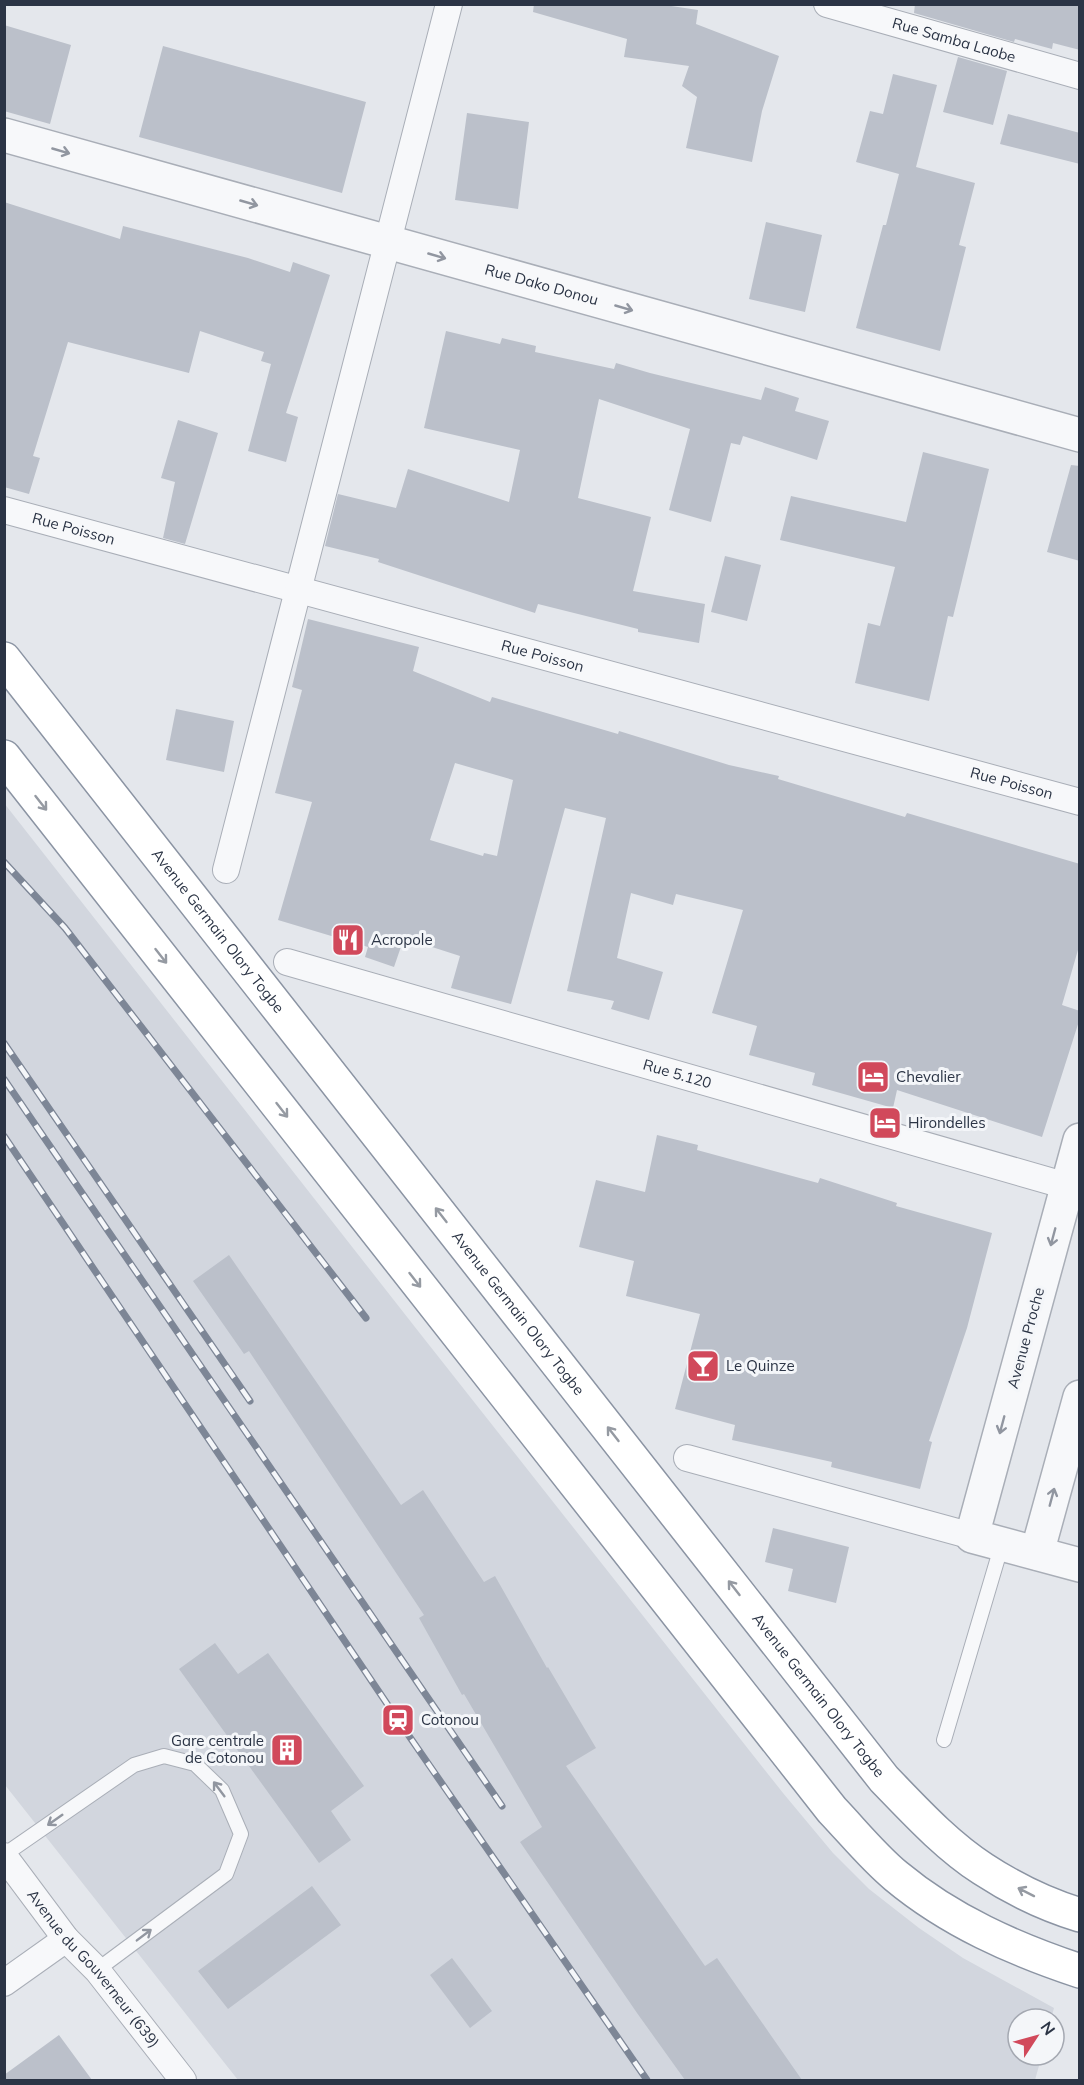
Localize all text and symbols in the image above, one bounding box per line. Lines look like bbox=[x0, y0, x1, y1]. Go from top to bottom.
street label: Rue Samba Laobe bbox=[890, 13, 1018, 66]
one-way arrow bbox=[51, 146, 70, 157]
one-way arrow bbox=[239, 198, 258, 209]
one-way arrow bbox=[427, 250, 446, 262]
street label: Rue Dako Donou bbox=[483, 259, 601, 309]
one-way arrow bbox=[615, 303, 634, 314]
street label: Rue Poisson bbox=[30, 508, 117, 549]
street label: Rue Poisson bbox=[499, 635, 586, 676]
street label: Rue Poisson bbox=[968, 763, 1055, 803]
one-way arrow bbox=[34, 795, 47, 811]
street label: Avenue Germain Olory Togbe bbox=[148, 845, 289, 1017]
restaurant icon: Acropole bbox=[330, 922, 366, 958]
place label: Acropole bbox=[371, 930, 433, 949]
one-way arrow bbox=[155, 948, 168, 964]
street label: Rue 5.120 bbox=[641, 1055, 714, 1092]
hotel icon: Chevalier bbox=[855, 1059, 891, 1095]
place label: Chevalier bbox=[896, 1067, 961, 1086]
one-way arrow bbox=[275, 1102, 288, 1118]
hotel icon: Hirondelles bbox=[867, 1105, 903, 1141]
place label: Hirondelles bbox=[908, 1113, 986, 1132]
one-way arrow bbox=[435, 1207, 448, 1223]
street label: Avenue Germain Olory Togbe bbox=[448, 1227, 589, 1399]
one-way arrow bbox=[1047, 1227, 1059, 1246]
one-way arrow bbox=[409, 1271, 421, 1287]
street label: Avenue Proche bbox=[1003, 1285, 1048, 1391]
bar icon: Le Quinze bbox=[685, 1348, 721, 1384]
place label: Le Quinze bbox=[726, 1356, 795, 1375]
one-way arrow bbox=[996, 1415, 1008, 1434]
one-way arrow bbox=[607, 1427, 620, 1443]
one-way arrow bbox=[1047, 1488, 1058, 1507]
one-way arrow bbox=[727, 1580, 740, 1596]
street label: Avenue Germain Olory Togbe bbox=[748, 1609, 889, 1781]
station icon: Cotonou bbox=[380, 1702, 416, 1738]
place label: Cotonou bbox=[421, 1710, 479, 1729]
place label: Gare centrale de Cotonou bbox=[171, 1731, 264, 1767]
building icon: Gare centrale de Cotonou bbox=[269, 1732, 305, 1768]
one-way arrow bbox=[213, 1782, 225, 1798]
one-way arrow bbox=[47, 1814, 63, 1826]
street label: Avenue du Gouverneur (639) bbox=[23, 1886, 164, 2051]
one-way arrow bbox=[1018, 1886, 1035, 1898]
one-way arrow bbox=[135, 1929, 151, 1941]
north arrow bbox=[1006, 2007, 1066, 2067]
text: N bbox=[1036, 2017, 1060, 2039]

